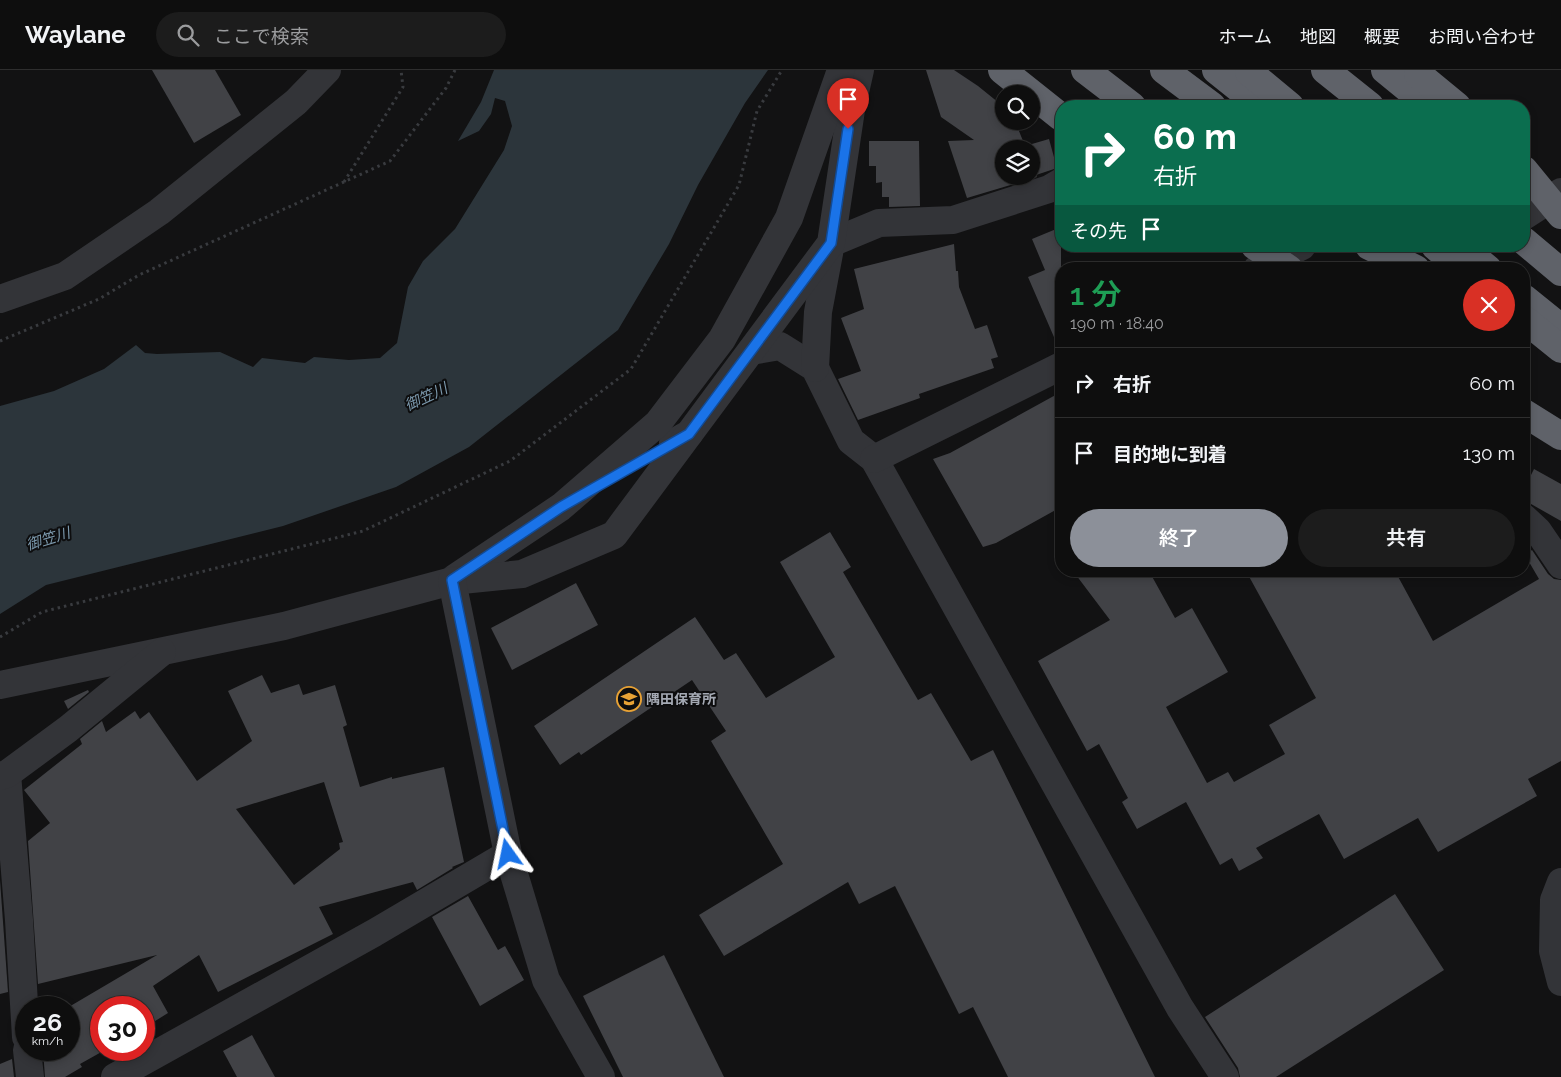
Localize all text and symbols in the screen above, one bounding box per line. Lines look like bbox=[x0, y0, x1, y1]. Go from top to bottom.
search box bbox=[156, 12, 506, 57]
text: Waylane bbox=[25, 20, 126, 49]
icon: search bbox=[174, 21, 202, 49]
text: ここで検索 bbox=[214, 25, 309, 47]
text: ホーム bbox=[1219, 26, 1272, 47]
text: 地図 bbox=[1300, 26, 1336, 47]
text: 概要 bbox=[1364, 26, 1400, 47]
text: お問い合わせ bbox=[1428, 26, 1536, 47]
pin bbox=[827, 78, 869, 129]
icon: arrive bbox=[834, 85, 862, 113]
map controls bbox=[995, 85, 1040, 185]
button: search bbox=[995, 85, 1040, 130]
text: 60 m bbox=[1153, 116, 1237, 157]
icon: right bbox=[1070, 120, 1135, 185]
button: layers bbox=[995, 140, 1040, 185]
text: 右折 bbox=[1153, 163, 1197, 189]
icon: arrive bbox=[1137, 215, 1165, 243]
text: その先 bbox=[1070, 220, 1127, 242]
text: 1 分 bbox=[1070, 277, 1122, 312]
button: close bbox=[1463, 279, 1515, 331]
text: 190 m · 18:40 bbox=[1070, 314, 1164, 333]
icon: right bbox=[1070, 369, 1098, 397]
text: 60 m bbox=[1470, 372, 1515, 394]
text: 右折 bbox=[1113, 373, 1151, 395]
water label: 御笠川 bbox=[402, 378, 452, 415]
icon: arrive bbox=[1070, 439, 1098, 467]
text: 130 m bbox=[1463, 442, 1515, 464]
text: 目的地に到着 bbox=[1113, 443, 1227, 465]
button: 終了 bbox=[1070, 509, 1288, 567]
button: 共有 bbox=[1298, 509, 1515, 567]
water label: 御笠川 bbox=[24, 523, 74, 554]
school or university icon: 隅田保育所 bbox=[616, 686, 642, 712]
place label: 隅田保育所 bbox=[646, 691, 716, 707]
position arrow bbox=[481, 827, 533, 879]
speed limit sign: 30 bbox=[90, 996, 155, 1061]
text: 26 bbox=[33, 1007, 62, 1037]
text: km/h bbox=[32, 1034, 63, 1048]

